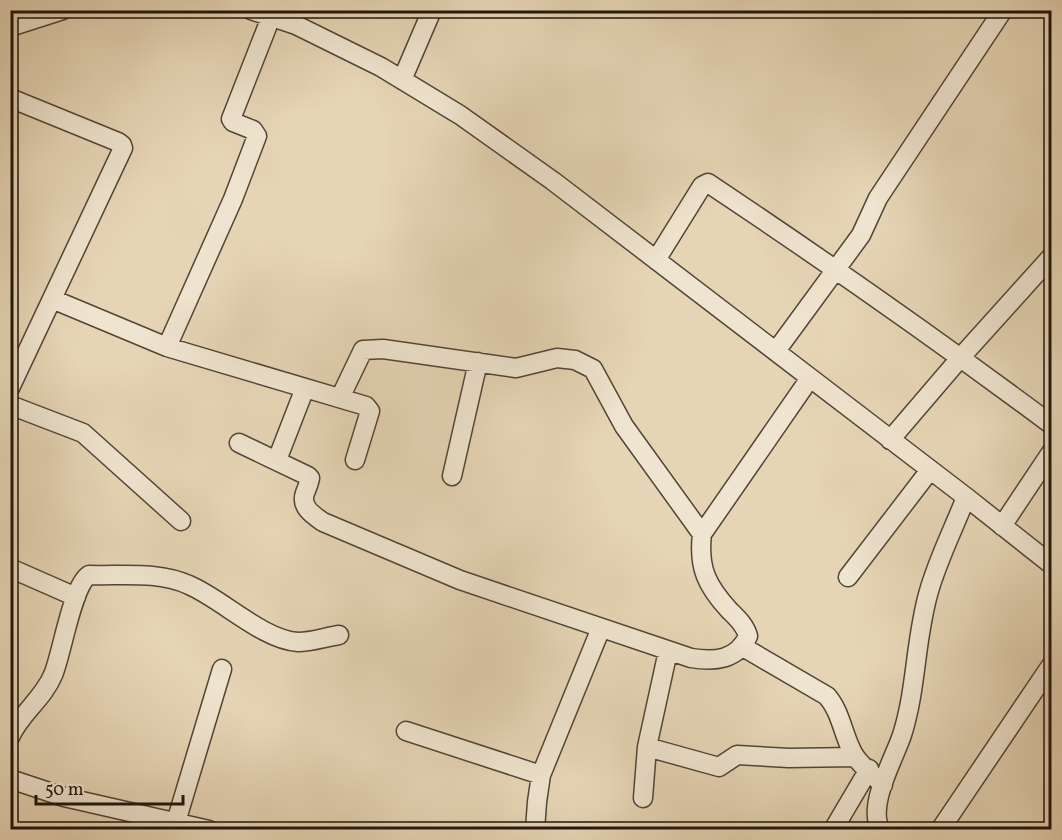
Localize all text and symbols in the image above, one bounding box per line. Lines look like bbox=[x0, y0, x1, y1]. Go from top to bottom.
scale bar bbox=[36, 768, 183, 806]
text: 50 m bbox=[45, 778, 84, 803]

